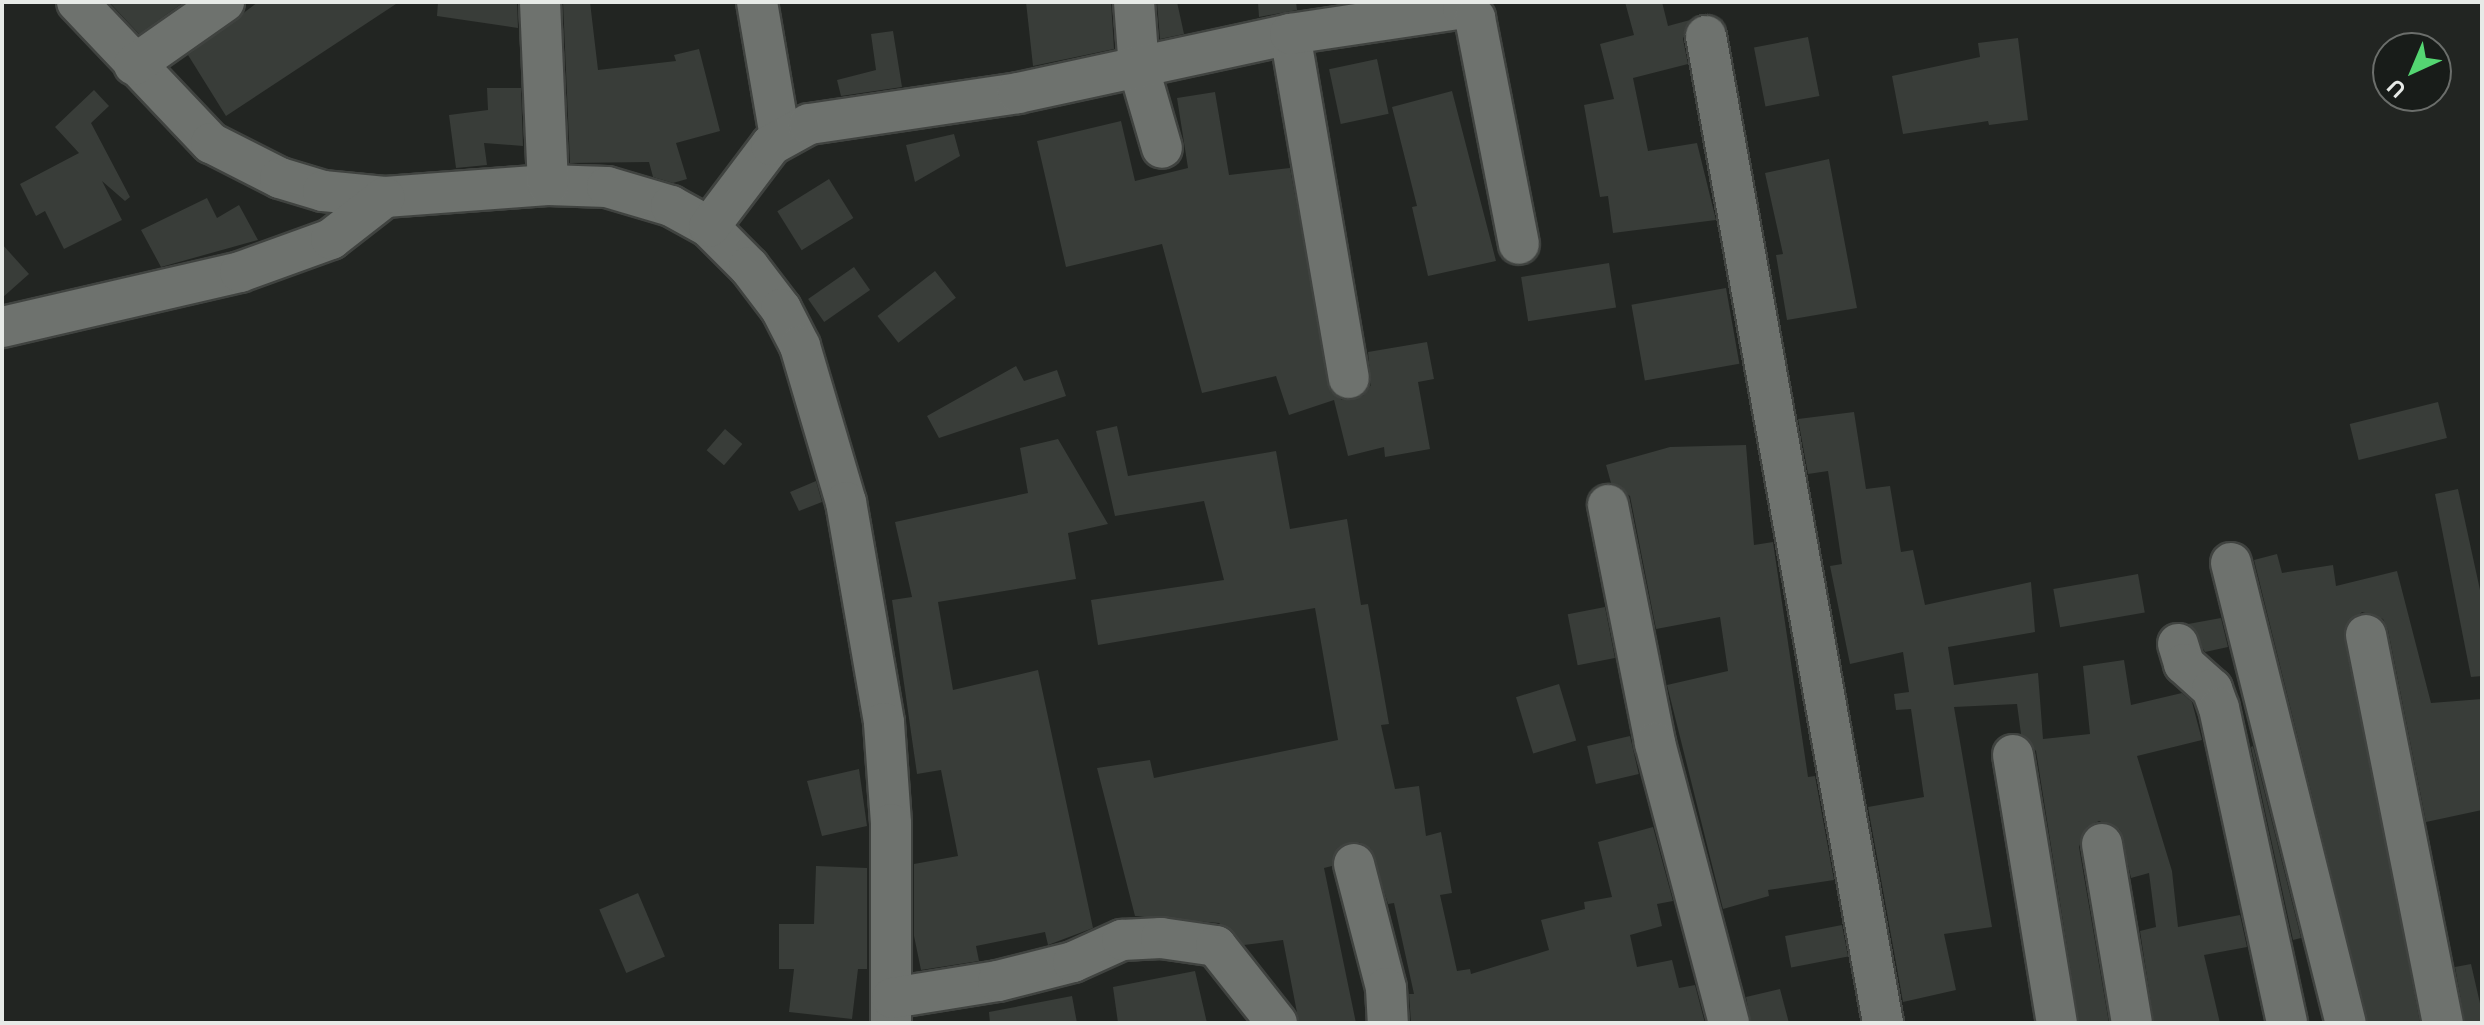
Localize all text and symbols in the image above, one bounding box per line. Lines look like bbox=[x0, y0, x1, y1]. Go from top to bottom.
north arrow bbox=[2372, 32, 2452, 112]
text: U bbox=[2381, 73, 2411, 103]

